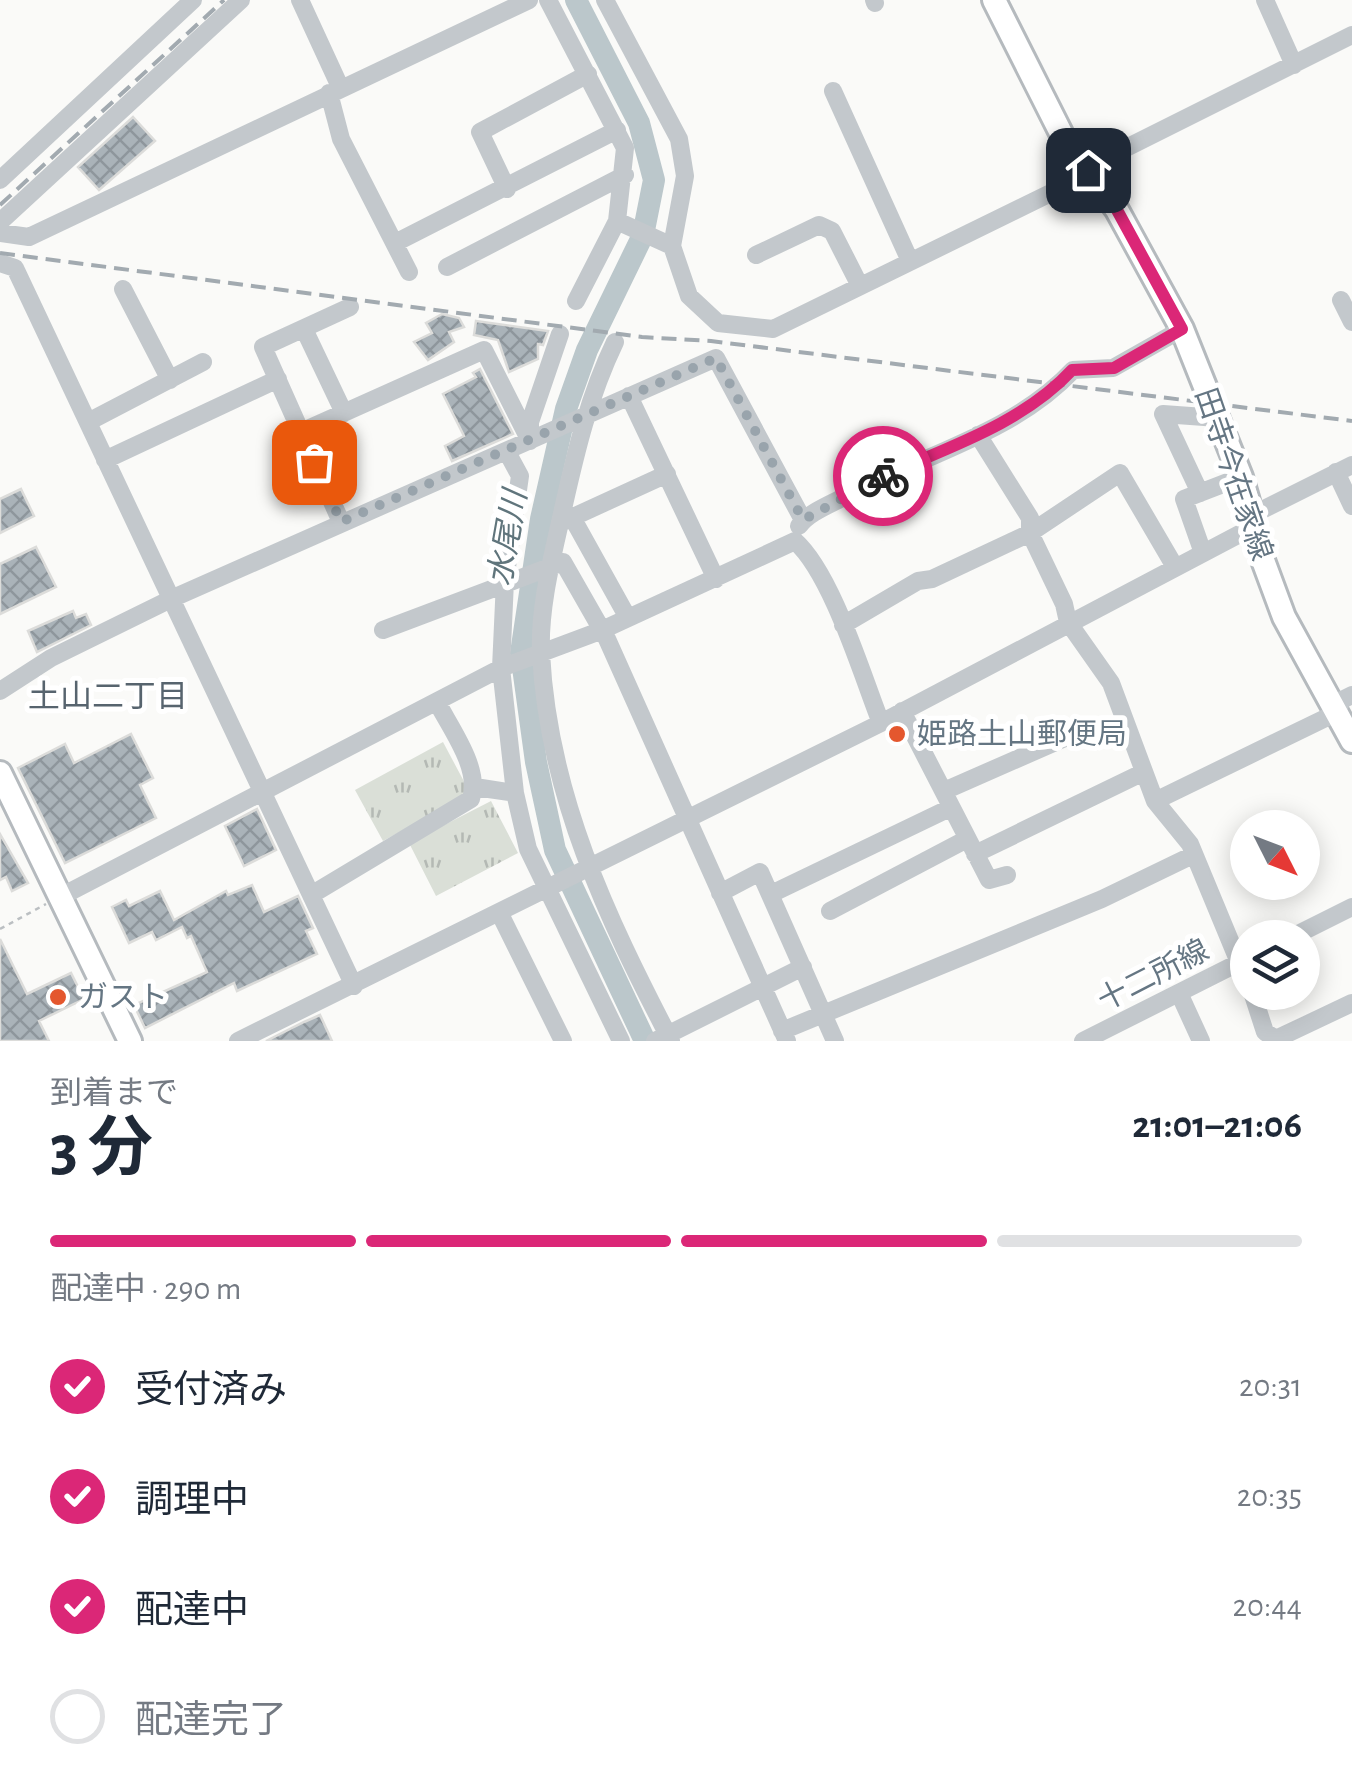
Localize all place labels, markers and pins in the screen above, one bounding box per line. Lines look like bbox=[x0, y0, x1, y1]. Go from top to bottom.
pin bbox=[1046, 128, 1131, 213]
pin bbox=[272, 420, 357, 505]
place label: 姫路土山郵便局 bbox=[917, 718, 1127, 750]
marker: 姫路土山郵便局 bbox=[886, 723, 908, 745]
place label: ガスト bbox=[78, 982, 168, 1013]
marker: ガスト bbox=[47, 986, 69, 1008]

